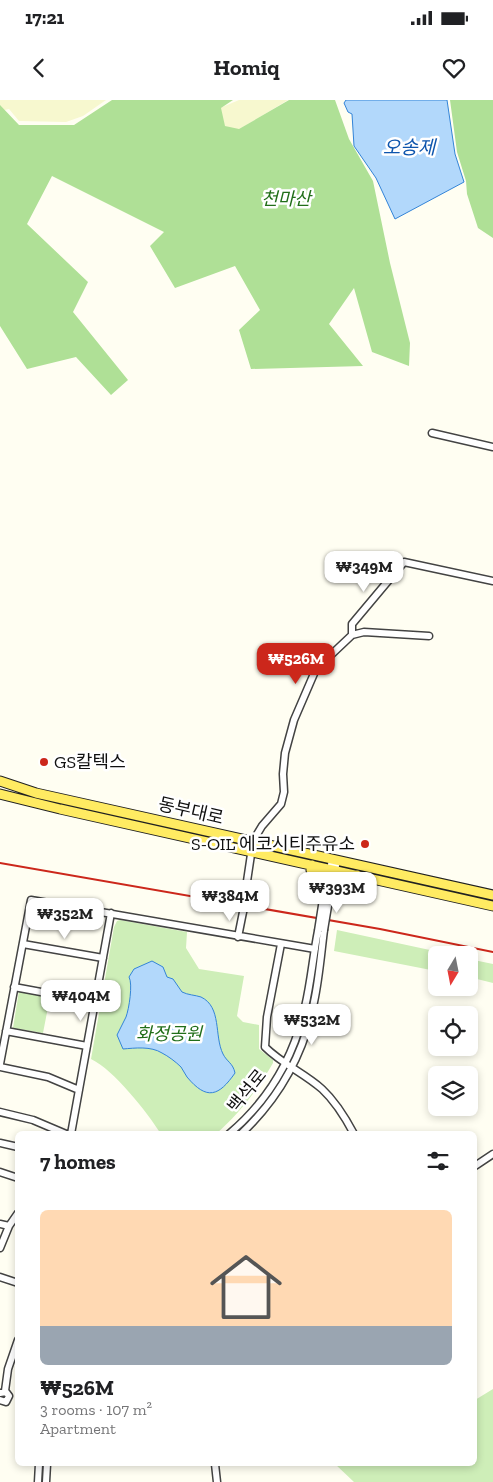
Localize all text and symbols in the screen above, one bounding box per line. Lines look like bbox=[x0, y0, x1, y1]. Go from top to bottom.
text: 17:21 bbox=[25, 6, 64, 29]
icon: back bbox=[25, 54, 53, 82]
text: Homiq bbox=[214, 54, 279, 81]
icon: heart bbox=[440, 54, 468, 82]
water label: 오송제 bbox=[383, 136, 438, 159]
park label: 천마산 bbox=[261, 188, 313, 210]
pin: ₩349M bbox=[329, 550, 399, 593]
text: ₩349M bbox=[335, 557, 393, 576]
pin: ₩526M bbox=[261, 642, 331, 685]
text: ₩526M bbox=[268, 649, 324, 668]
place label: GS칼텍스 bbox=[54, 751, 126, 773]
marker: GS칼텍스 bbox=[38, 756, 50, 768]
street label: 동부대로 bbox=[156, 793, 226, 829]
place label: S-OIL 에코시티주유소 bbox=[191, 833, 355, 855]
marker: S-OIL 에코시티주유소 bbox=[359, 838, 371, 850]
pin: ₩393M bbox=[302, 872, 372, 914]
text: ₩393M bbox=[309, 878, 365, 897]
pin: ₩384M bbox=[195, 880, 265, 922]
text: ₩384M bbox=[201, 886, 259, 905]
pin: ₩352M bbox=[30, 898, 100, 940]
text: ₩352M bbox=[37, 904, 93, 923]
north arrow bbox=[428, 946, 478, 996]
map controls bbox=[428, 946, 478, 1116]
pin: ₩404M bbox=[46, 980, 116, 1022]
text: ₩404M bbox=[52, 986, 110, 1005]
pin: ₩532M bbox=[277, 1004, 347, 1046]
button: locate bbox=[428, 1006, 478, 1056]
text: ₩532M bbox=[284, 1010, 340, 1029]
park label: 화정공원 bbox=[136, 1023, 204, 1045]
street label: 백석로 bbox=[223, 1065, 271, 1117]
button: layers bbox=[428, 1066, 478, 1116]
icon: filters bbox=[424, 1147, 452, 1175]
text: 7 homes bbox=[40, 1149, 116, 1174]
icon: home bbox=[201, 1242, 291, 1332]
text: ₩526M bbox=[40, 1375, 114, 1400]
text: 3 rooms · 107 m² bbox=[40, 1400, 152, 1419]
text: Apartment bbox=[40, 1419, 116, 1438]

